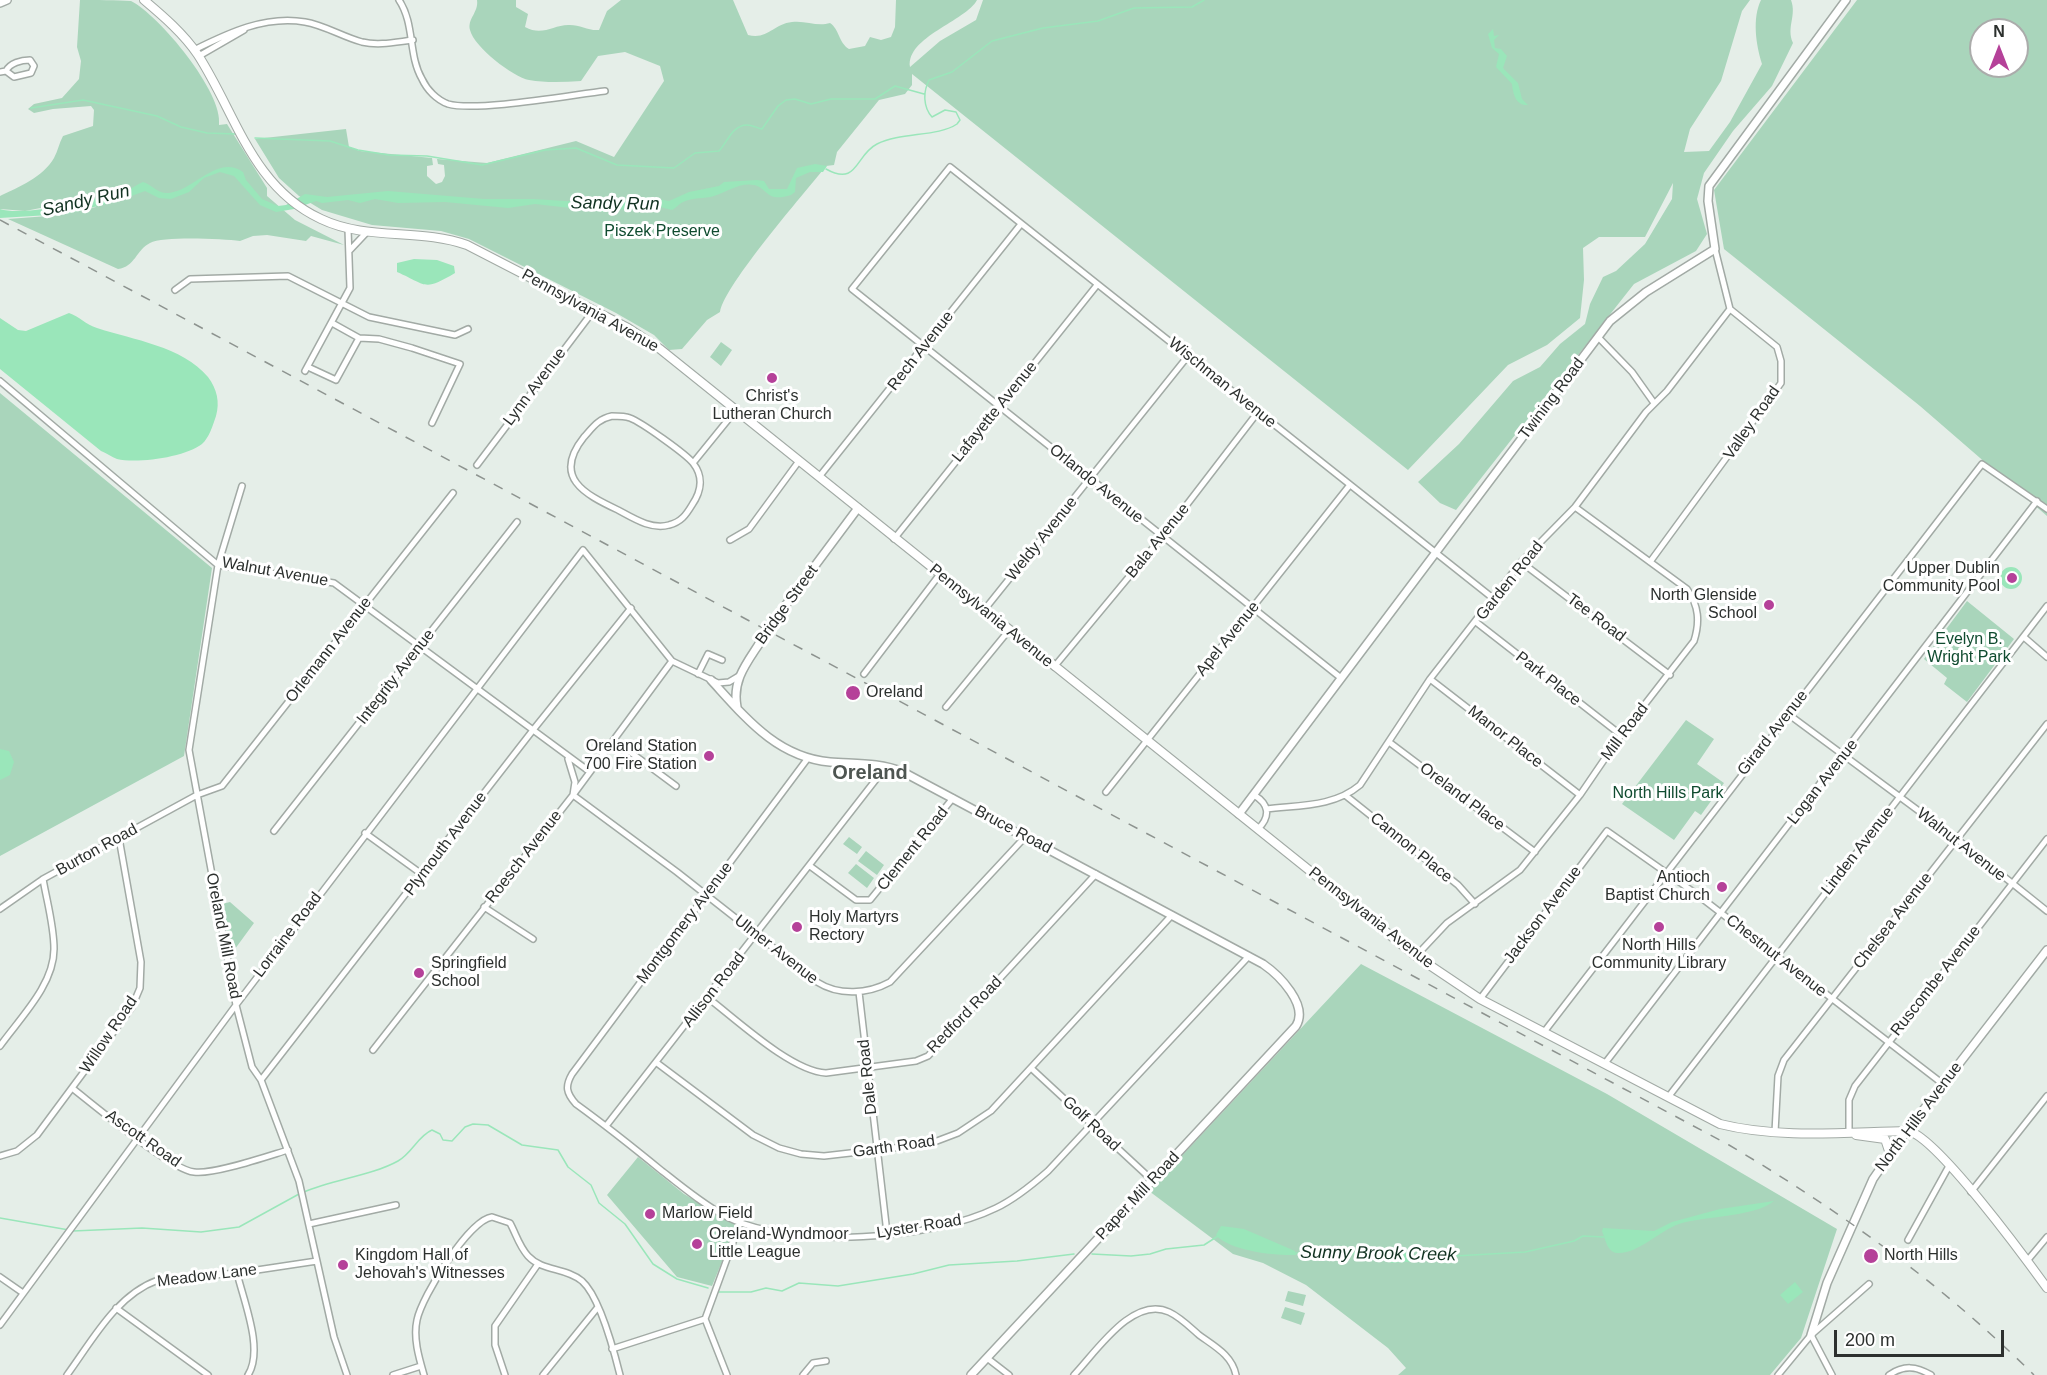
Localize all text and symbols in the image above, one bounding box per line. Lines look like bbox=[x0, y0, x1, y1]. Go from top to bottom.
north arrow bbox=[1969, 18, 2029, 78]
text: N bbox=[1993, 23, 2005, 40]
water label: Sandy Run bbox=[40, 180, 132, 222]
water label: Sandy Run bbox=[570, 192, 660, 216]
park label: Piszek Preserve bbox=[604, 222, 720, 242]
street label: Pennsylvania Avenue bbox=[518, 265, 662, 357]
street label: Rech Avenue bbox=[884, 307, 958, 395]
street label: Wischman Avenue bbox=[1164, 334, 1280, 432]
street label: Lynn Avenue bbox=[499, 344, 571, 430]
street label: Twining Road bbox=[1515, 355, 1589, 443]
street label: Lafayette Avenue bbox=[948, 358, 1042, 466]
marker: Christ's Lutheran Church bbox=[765, 371, 779, 385]
street label: Valley Road bbox=[1720, 383, 1784, 463]
place label: Christ's Lutheran Church bbox=[712, 387, 832, 425]
street label: Orlando Avenue bbox=[1045, 440, 1147, 528]
street label: Weldy Avenue bbox=[1002, 493, 1082, 585]
street label: Bala Avenue bbox=[1122, 500, 1194, 582]
street label: Garden Road bbox=[1472, 538, 1548, 624]
street label: Walnut Avenue bbox=[220, 553, 330, 591]
place label: Upper Dublin Community Pool bbox=[1883, 559, 2000, 597]
street label: Pennsylvania Avenue bbox=[925, 560, 1057, 672]
street label: Bridge Street bbox=[752, 562, 822, 648]
marker: Upper Dublin Community Pool bbox=[2005, 571, 2019, 585]
place label: North Glenside School bbox=[1650, 586, 1757, 624]
street label: Tee Road bbox=[1563, 590, 1629, 646]
street label: Orlemann Avenue bbox=[282, 593, 376, 707]
street label: Apel Avenue bbox=[1192, 598, 1264, 680]
marker: North Glenside School bbox=[1762, 598, 1776, 612]
street label: Integrity Avenue bbox=[353, 626, 439, 728]
park label: Evelyn B. Wright Park bbox=[1927, 630, 2011, 668]
street label: Park Place bbox=[1512, 648, 1584, 710]
place label: Oreland bbox=[866, 683, 923, 703]
marker: Oreland bbox=[844, 684, 862, 702]
street label: Girard Avenue bbox=[1734, 687, 1812, 779]
street label: Mill Road bbox=[1597, 700, 1653, 764]
street label: Manor Place bbox=[1464, 702, 1546, 772]
street label: Logan Avenue bbox=[1784, 736, 1862, 828]
place label: Oreland Station 700 Fire Station bbox=[584, 737, 697, 775]
marker: Oreland Station 700 Fire Station bbox=[702, 749, 716, 763]
street label: Oreland Place bbox=[1416, 759, 1508, 835]
district label: Oreland bbox=[832, 761, 908, 785]
park label: North Hills Park bbox=[1612, 784, 1724, 804]
street label: Plymouth Avenue bbox=[401, 788, 491, 900]
street label: Bruce Road bbox=[971, 802, 1055, 858]
street label: Clement Road bbox=[873, 803, 953, 895]
street label: Linden Avenue bbox=[1818, 803, 1898, 899]
street label: Walnut Avenue bbox=[1913, 804, 2009, 886]
street label: Roesch Avenue bbox=[482, 807, 566, 907]
street label: Cannon Place bbox=[1366, 809, 1456, 887]
street label: Burton Road bbox=[53, 820, 141, 880]
street label: Montgomery Avenue bbox=[633, 858, 737, 988]
street label: Jackson Avenue bbox=[1500, 862, 1586, 968]
street label: Pennsylvania Avenue bbox=[1305, 863, 1437, 973]
place label: Antioch Baptist Church bbox=[1605, 868, 1710, 906]
street label: Chelsea Avenue bbox=[1849, 869, 1937, 973]
street label: Oreland Mill Road bbox=[201, 871, 245, 1001]
marker: Antioch Baptist Church bbox=[1715, 880, 1729, 894]
street label: Lorraine Road bbox=[250, 889, 326, 981]
place label: Holy Martyrs Rectory bbox=[809, 908, 899, 946]
street label: Ulmer Avenue bbox=[730, 911, 822, 989]
street label: Chestnut Avenue bbox=[1722, 911, 1830, 1001]
marker: Holy Martyrs Rectory bbox=[790, 920, 804, 934]
marker: North Hills Community Library bbox=[1652, 920, 1666, 934]
street label: Ruscombe Avenue bbox=[1887, 922, 1985, 1040]
place label: North Hills Community Library bbox=[1592, 936, 1726, 974]
street label: Allison Road bbox=[679, 949, 749, 1031]
place label: Springfield School bbox=[431, 954, 507, 992]
marker: Springfield School bbox=[412, 966, 426, 980]
street label: Redford Road bbox=[923, 973, 1007, 1057]
street label: Willow Road bbox=[76, 993, 142, 1077]
street label: Dale Road bbox=[855, 1038, 881, 1116]
street label: North Hills Avenue bbox=[1872, 1058, 1966, 1176]
street label: Golf Road bbox=[1058, 1092, 1124, 1156]
street label: Ascott Road bbox=[102, 1106, 184, 1172]
street label: Garth Road bbox=[852, 1132, 936, 1162]
street label: Paper Mill Road bbox=[1092, 1148, 1184, 1244]
place label: Marlow Field bbox=[662, 1204, 753, 1224]
marker: Marlow Field bbox=[643, 1207, 657, 1221]
street label: Lyster Road bbox=[875, 1211, 963, 1243]
place label: Oreland-Wyndmoor Little League bbox=[709, 1225, 848, 1263]
marker: Oreland-Wyndmoor Little League bbox=[690, 1237, 704, 1251]
water label: Sunny Brook Creek bbox=[1300, 1242, 1456, 1266]
place label: Kingdom Hall of Jehovah's Witnesses bbox=[355, 1246, 505, 1284]
place label: North Hills bbox=[1884, 1246, 1958, 1266]
marker: North Hills bbox=[1862, 1247, 1880, 1265]
marker: Kingdom Hall of Jehovah's Witnesses bbox=[336, 1258, 350, 1272]
street label: Meadow Lane bbox=[156, 1260, 258, 1292]
scale bar bbox=[1837, 1318, 2006, 1356]
text: 200 m bbox=[1845, 1330, 1895, 1350]

